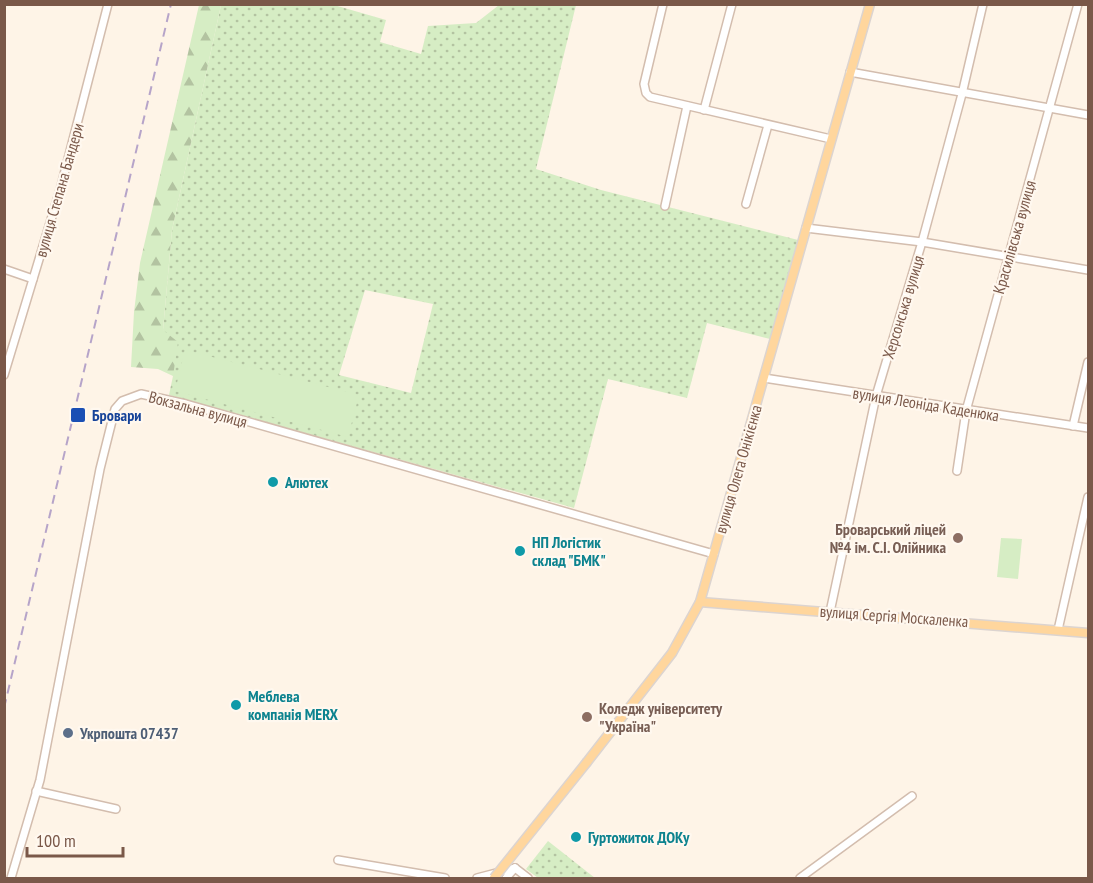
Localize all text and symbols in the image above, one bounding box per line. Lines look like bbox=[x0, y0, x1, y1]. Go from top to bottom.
street label: вулиця Степана Бандери bbox=[30, 121, 88, 259]
street label: Красилівська вулиця bbox=[988, 178, 1040, 296]
street label: Херсонська вулиця bbox=[878, 253, 928, 361]
street label: вулиця Леоніда Каденюка bbox=[851, 383, 1001, 425]
street label: Вокзальна вулиця bbox=[147, 386, 249, 432]
street label: вулиця Олега Онікієнка bbox=[710, 402, 766, 536]
place label: Бровари bbox=[92, 405, 142, 425]
marker: Бровари bbox=[69, 406, 87, 424]
place label: Алютех bbox=[284, 472, 328, 492]
marker: Алютех bbox=[266, 475, 280, 489]
place label: Броварський ліцей №4 ім. С.І. Олійника bbox=[830, 519, 946, 557]
marker: Броварський ліцей №4 ім. С.І. Олійника bbox=[951, 531, 965, 545]
place label: НП Логістик склад "БМК" bbox=[532, 532, 606, 570]
marker: НП Логістик склад "БМК" bbox=[513, 544, 527, 558]
street label: вулиця Сергія Москаленка bbox=[819, 601, 969, 631]
place label: Меблева компанія MERX bbox=[248, 686, 339, 724]
marker: Меблева компанія MERX bbox=[229, 698, 243, 712]
place label: Коледж університету "Україна" bbox=[599, 698, 723, 736]
marker: Коледж університету "Україна" bbox=[580, 710, 594, 724]
place label: Укрпошта 07437 bbox=[79, 723, 179, 743]
marker: Укрпошта 07437 bbox=[61, 726, 75, 740]
scale bar bbox=[27, 820, 123, 858]
place label: Гуртожиток ДОКу bbox=[588, 827, 690, 847]
text: 100 m bbox=[36, 829, 76, 852]
marker: Гуртожиток ДОКу bbox=[569, 830, 583, 844]

